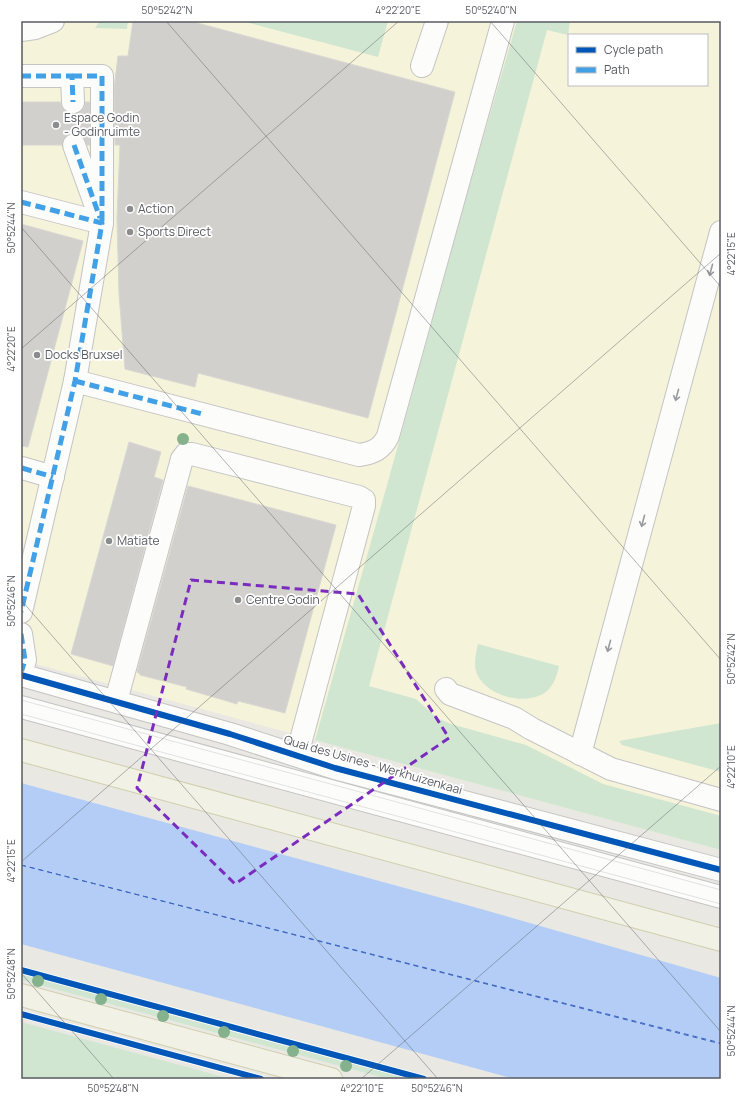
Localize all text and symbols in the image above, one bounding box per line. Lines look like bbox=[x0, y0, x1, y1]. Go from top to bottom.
text: 50°52'42"N bbox=[142, 3, 193, 17]
text: 4°22'20"E bbox=[375, 3, 421, 17]
text: 50°52'40"N bbox=[465, 3, 517, 17]
legend bbox=[568, 34, 708, 86]
text: Cycle path bbox=[604, 41, 663, 58]
text: Path bbox=[604, 61, 630, 78]
place label: Espace Godin - Godinruimte bbox=[64, 109, 140, 140]
marker: Espace Godin - Godinruimte bbox=[51, 120, 61, 130]
place label: Action bbox=[138, 200, 174, 217]
text: 50°52'44"N bbox=[4, 202, 18, 253]
marker: Action bbox=[125, 204, 135, 214]
place label: Sports Direct bbox=[138, 223, 211, 240]
marker: Sports Direct bbox=[125, 227, 135, 237]
text: 4°22'15"E bbox=[724, 232, 738, 276]
one-way arrow bbox=[707, 263, 714, 276]
text: 4°22'20"E bbox=[4, 326, 18, 372]
place label: Docks Bruxsel bbox=[45, 346, 123, 363]
marker: Docks Bruxsel bbox=[32, 350, 42, 360]
one-way arrow bbox=[673, 388, 680, 401]
one-way arrow bbox=[639, 514, 646, 527]
place label: Matiate bbox=[117, 532, 160, 549]
marker: Matiate bbox=[104, 536, 114, 546]
text: 50°52'46"N bbox=[4, 575, 18, 627]
place label: Centre Godin bbox=[246, 591, 320, 608]
marker: Centre Godin bbox=[233, 595, 243, 605]
text: 50°52'42"N bbox=[724, 633, 738, 684]
one-way arrow bbox=[605, 639, 612, 652]
street label: Quai des Usines - Werkhuizenkaai bbox=[282, 731, 464, 798]
text: 4°22'10"E bbox=[724, 745, 738, 789]
text: 4°22'15"E bbox=[4, 839, 18, 883]
text: 50°52'48"N bbox=[4, 948, 18, 999]
text: 50°52'44"N bbox=[724, 1005, 738, 1056]
text: 50°52'48"N bbox=[88, 1081, 139, 1095]
text: 4°22'10"E bbox=[340, 1081, 384, 1095]
text: 50°52'46"N bbox=[411, 1081, 463, 1095]

